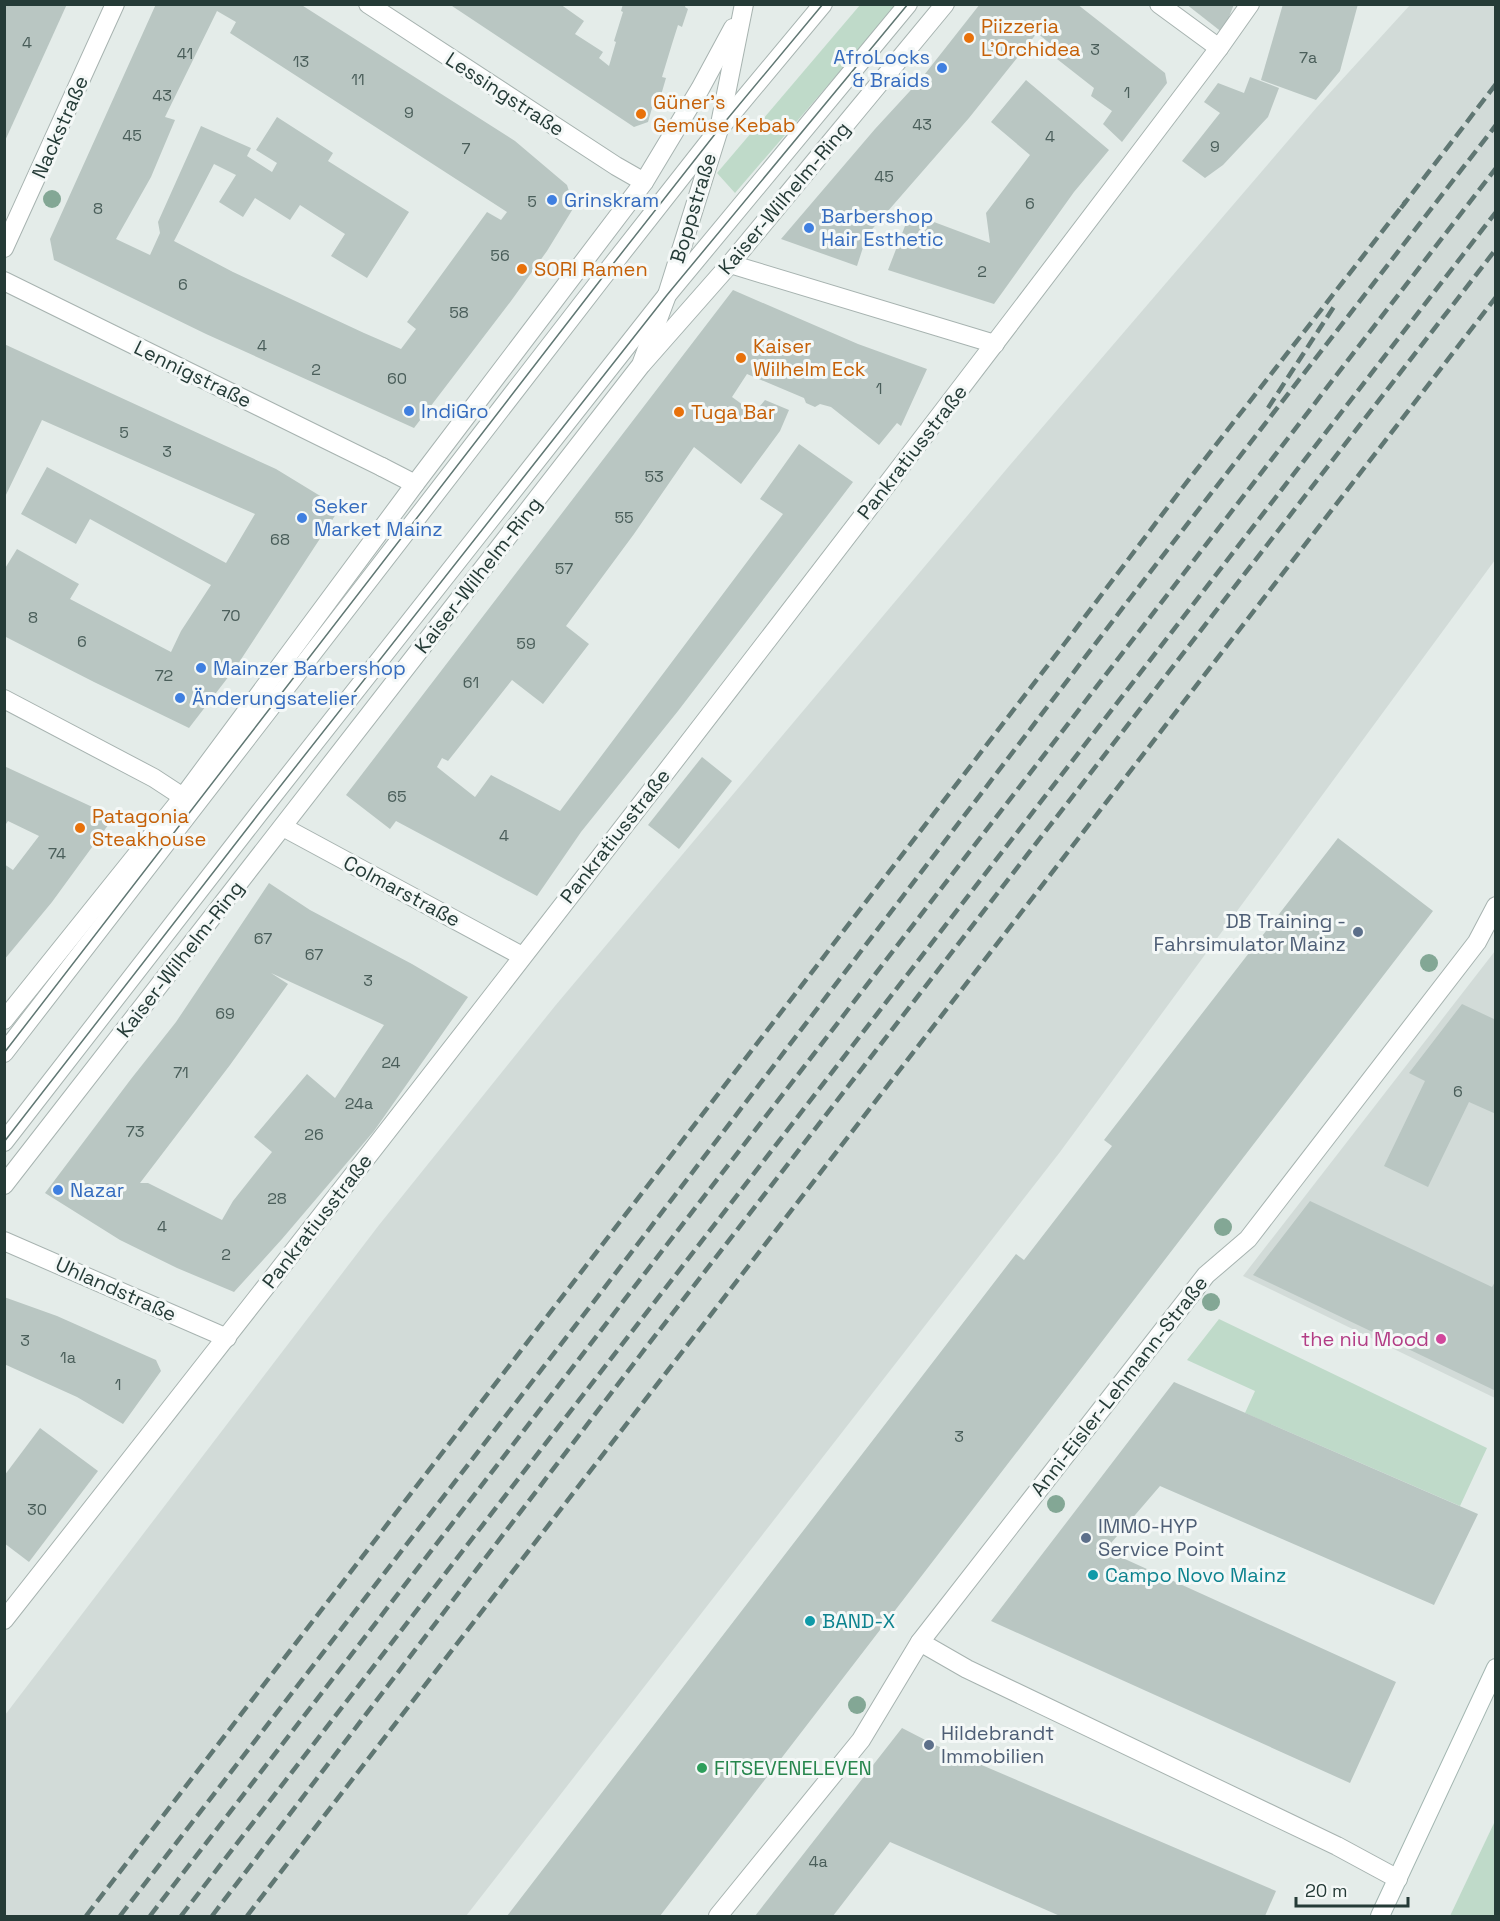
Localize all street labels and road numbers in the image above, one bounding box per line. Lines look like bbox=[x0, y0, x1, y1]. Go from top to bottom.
street label: Lessingstraße bbox=[441, 46, 569, 142]
street label: Nackstraße bbox=[26, 72, 94, 182]
street label: Kaiser-Wilhelm-Ring bbox=[712, 116, 856, 280]
street label: Boppstraße bbox=[664, 150, 722, 266]
street label: Lennigstraße bbox=[130, 334, 256, 414]
street label: Pankratiusstraße bbox=[851, 379, 973, 525]
street label: Kaiser-Wilhelm-Ring bbox=[409, 491, 547, 659]
street label: Pankratiusstraße bbox=[554, 763, 676, 909]
street label: Colmarstraße bbox=[339, 849, 465, 933]
street label: Kaiser-Wilhelm-Ring bbox=[111, 875, 249, 1043]
street label: Pankratiusstraße bbox=[256, 1148, 378, 1294]
street label: Uhlandstraße bbox=[51, 1251, 181, 1327]
street label: Anni-Eisler-Lehmann-Straße bbox=[1025, 1271, 1213, 1501]

